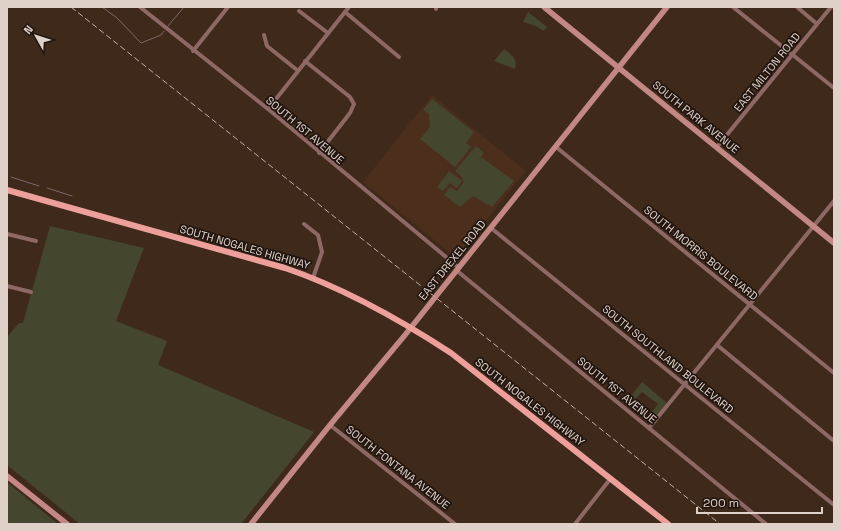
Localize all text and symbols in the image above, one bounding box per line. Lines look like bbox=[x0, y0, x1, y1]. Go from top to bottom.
north arrow bbox=[16, 16, 56, 56]
text: N bbox=[20, 22, 36, 37]
street label: EAST MILTON ROAD bbox=[731, 30, 803, 114]
street label: SOUTH PARK AVENUE bbox=[650, 78, 742, 156]
street label: SOUTH 1ST AVENUE bbox=[263, 93, 347, 167]
street label: SOUTH MORRIS BOULEVARD bbox=[641, 203, 761, 303]
street label: EAST DREXEL ROAD bbox=[415, 217, 489, 303]
street label: SOUTH NOGALES HIGHWAY bbox=[178, 222, 312, 272]
street label: SOUTH SOUTHLAND BOULEVARD bbox=[599, 302, 737, 416]
street label: SOUTH 1ST AVENUE bbox=[575, 354, 659, 426]
street label: SOUTH NOGALES HIGHWAY bbox=[472, 355, 588, 449]
street label: SOUTH FONTANA AVENUE bbox=[343, 422, 453, 512]
scale bar bbox=[697, 489, 822, 515]
text: 200 m bbox=[703, 495, 739, 511]

